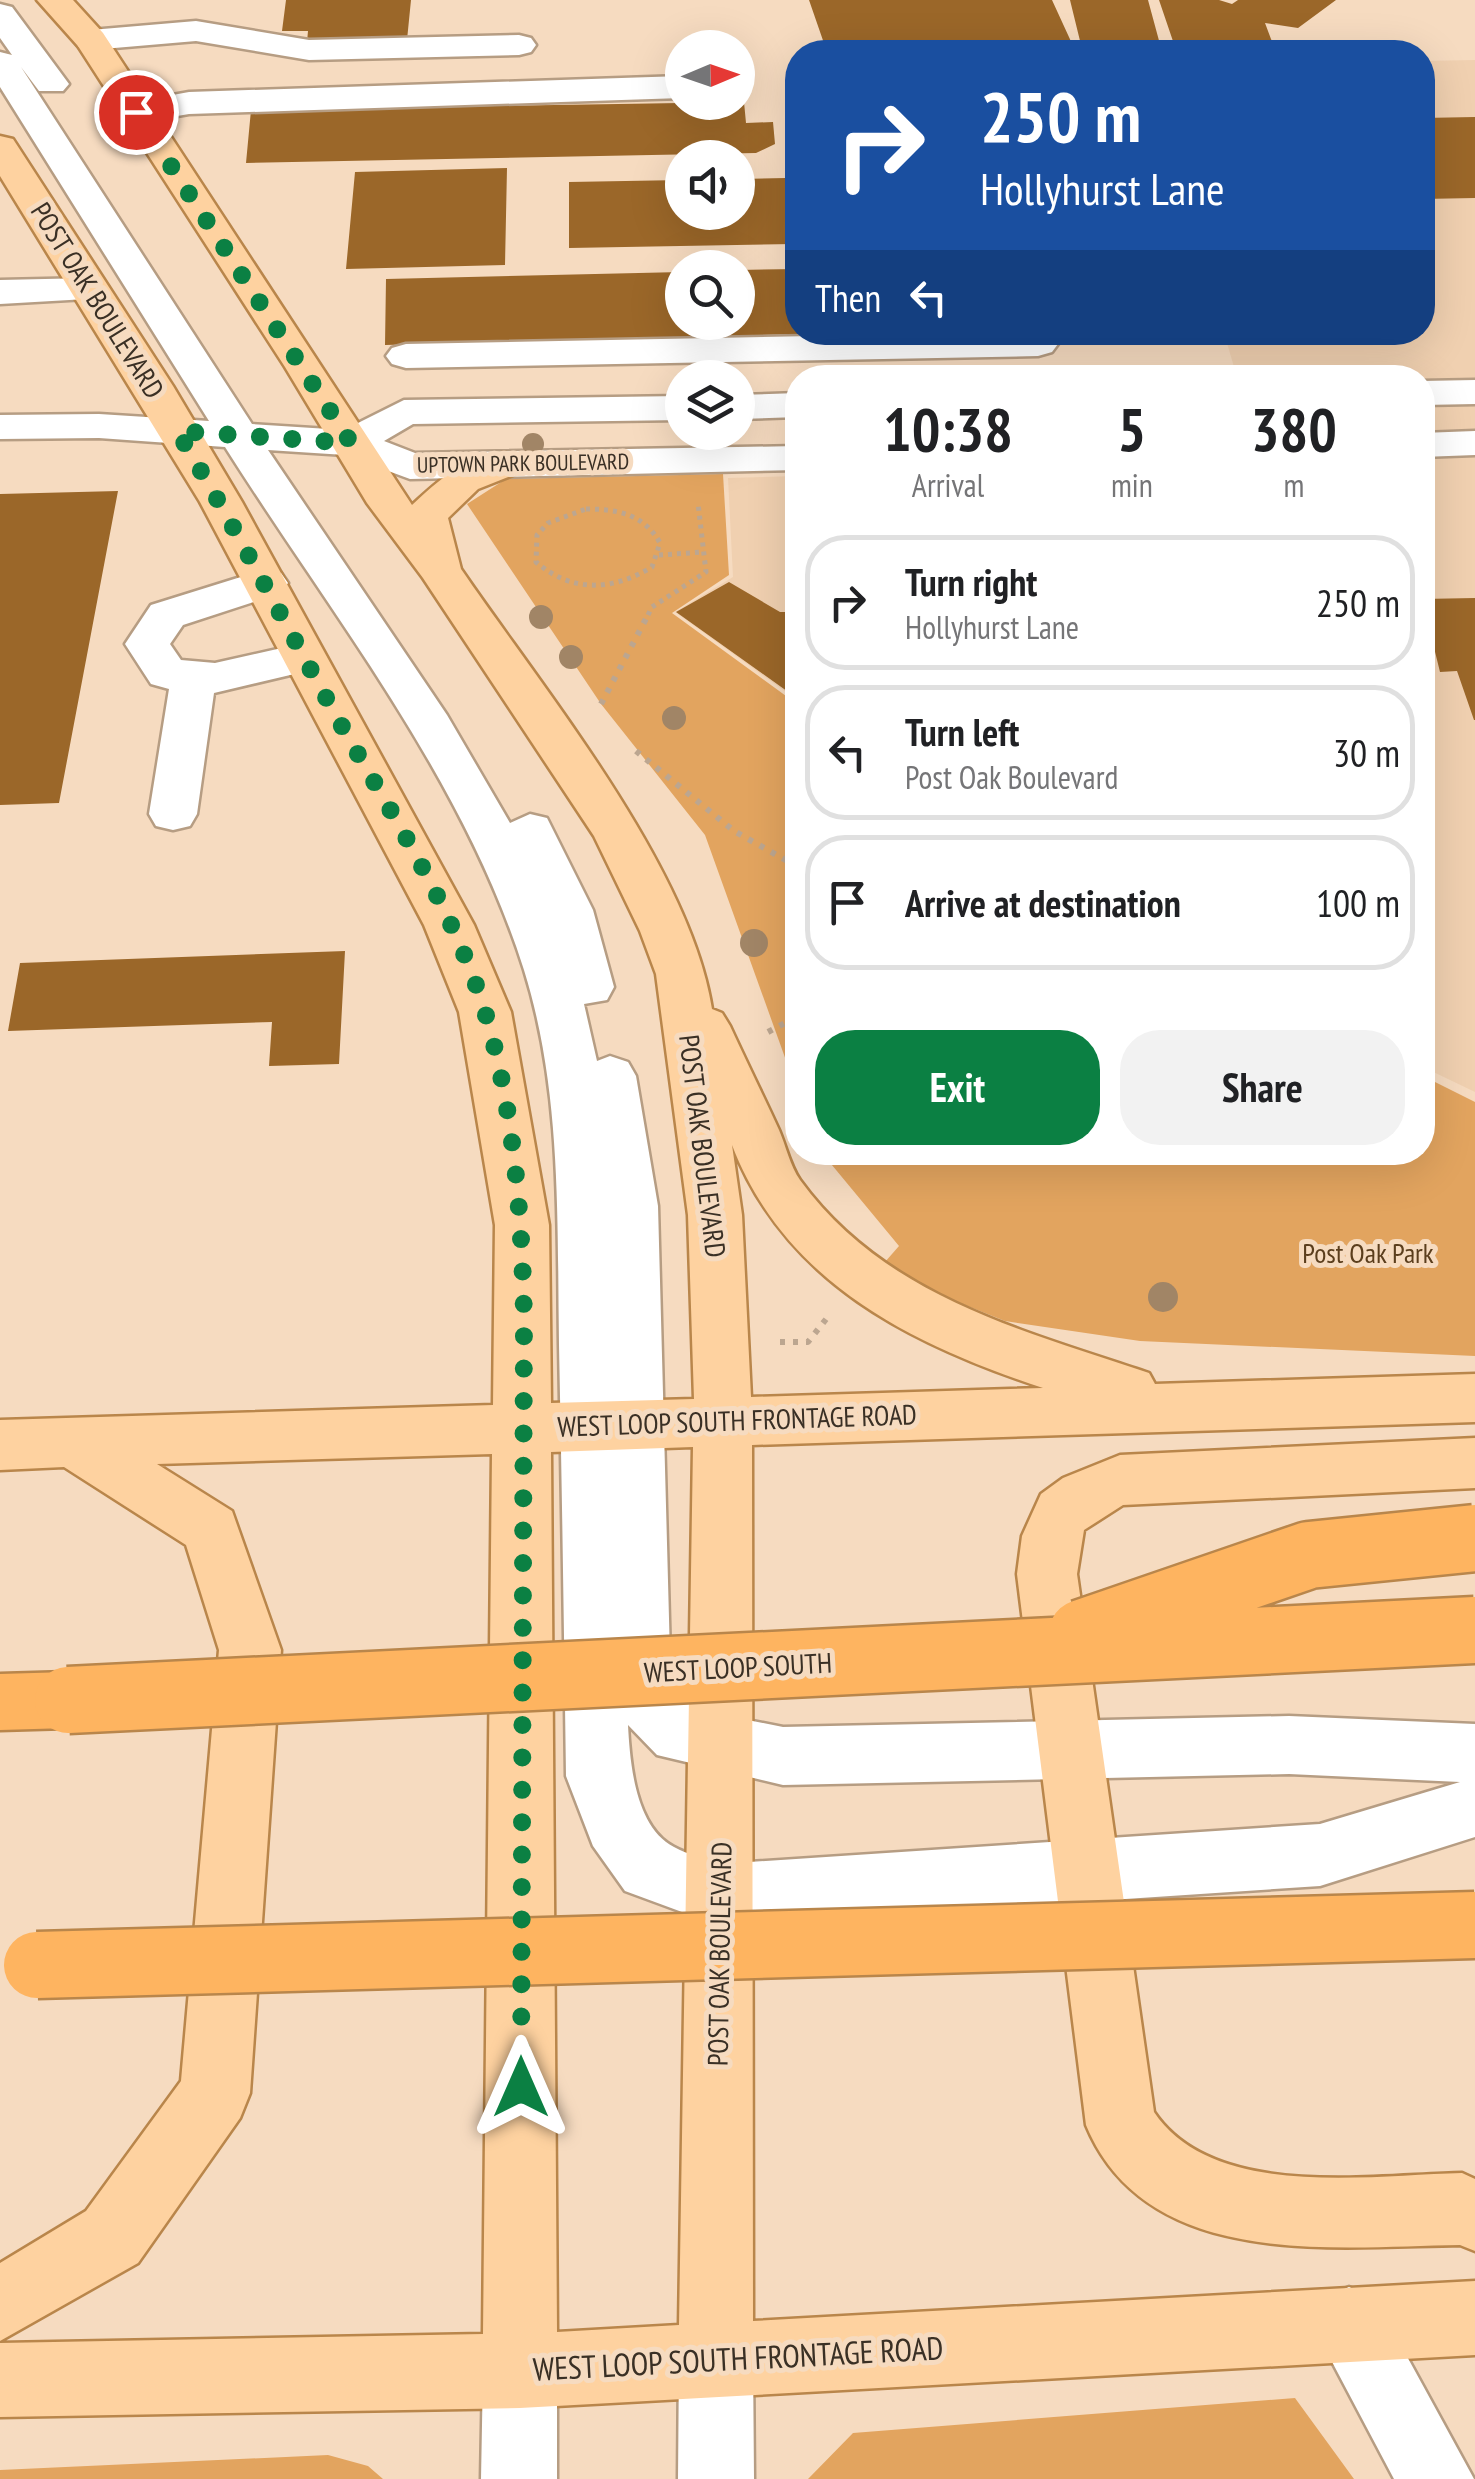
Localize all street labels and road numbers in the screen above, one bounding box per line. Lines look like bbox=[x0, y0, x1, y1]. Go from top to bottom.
street label: POST OAK BOULEVARD bbox=[23, 195, 173, 405]
street label: UPTOWN PARK BOULEVARD bbox=[417, 447, 629, 479]
street label: POST OAK BOULEVARD bbox=[671, 1032, 735, 1260]
street label: WEST LOOP SOUTH FRONTAGE ROAD bbox=[557, 1395, 917, 1445]
street label: WEST LOOP SOUTH bbox=[643, 1644, 833, 1690]
street label: POST OAK BOULEVARD bbox=[699, 1842, 739, 2066]
street label: WEST LOOP SOUTH FRONTAGE ROAD bbox=[532, 2326, 944, 2390]

